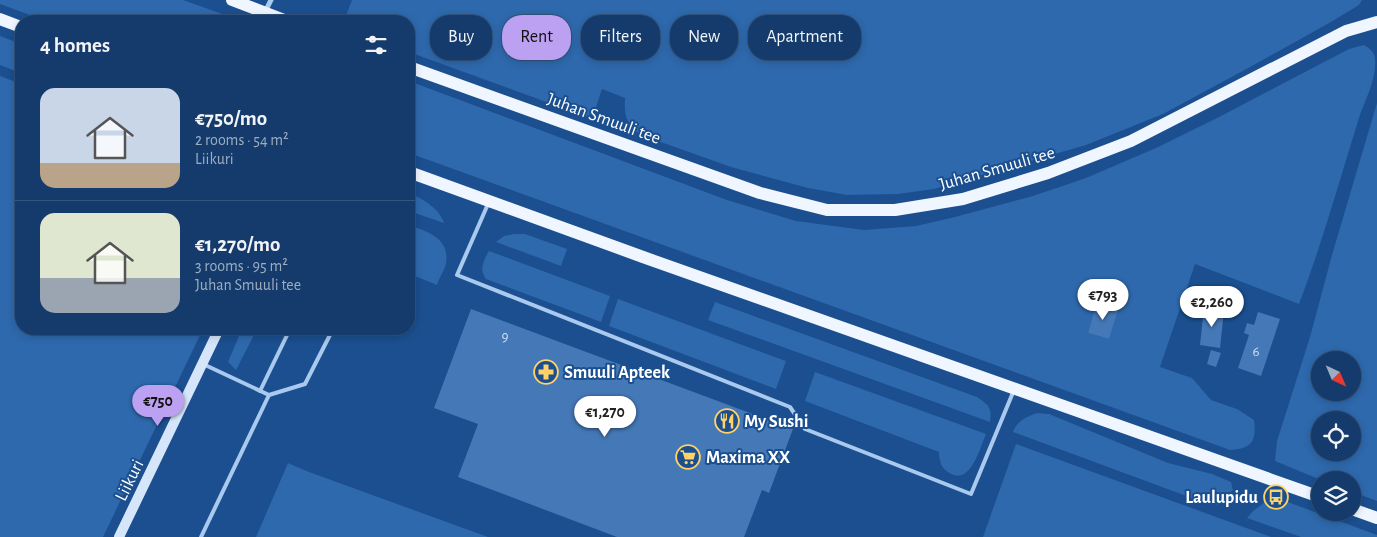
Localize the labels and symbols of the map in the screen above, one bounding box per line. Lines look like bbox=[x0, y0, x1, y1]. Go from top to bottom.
street label: Juhan Smuuli tee bbox=[545, 90, 663, 148]
street label: Juhan Smuuli tee bbox=[937, 144, 1057, 194]
pin: €793 bbox=[1073, 278, 1133, 321]
pin: €2,260 bbox=[1171, 286, 1253, 328]
house number: 9 bbox=[501, 329, 509, 344]
house number: 6 bbox=[1252, 344, 1260, 359]
north arrow bbox=[1311, 351, 1361, 401]
pharmacy icon: Smuuli Apteek bbox=[533, 359, 559, 385]
place label: Smuuli Apteek bbox=[564, 364, 670, 382]
pin: €750 bbox=[128, 384, 188, 427]
pin: €1,270 bbox=[564, 396, 646, 438]
restaurant icon: My Sushi bbox=[714, 408, 740, 434]
place label: My Sushi bbox=[744, 413, 808, 431]
supermarket icon: Maxima XX bbox=[675, 444, 701, 470]
place label: Maxima XX bbox=[706, 449, 790, 467]
street label: Liikuri bbox=[112, 457, 148, 504]
bus stop icon: Laulupidu bbox=[1263, 484, 1289, 510]
place label: Laulupidu bbox=[1185, 489, 1259, 507]

